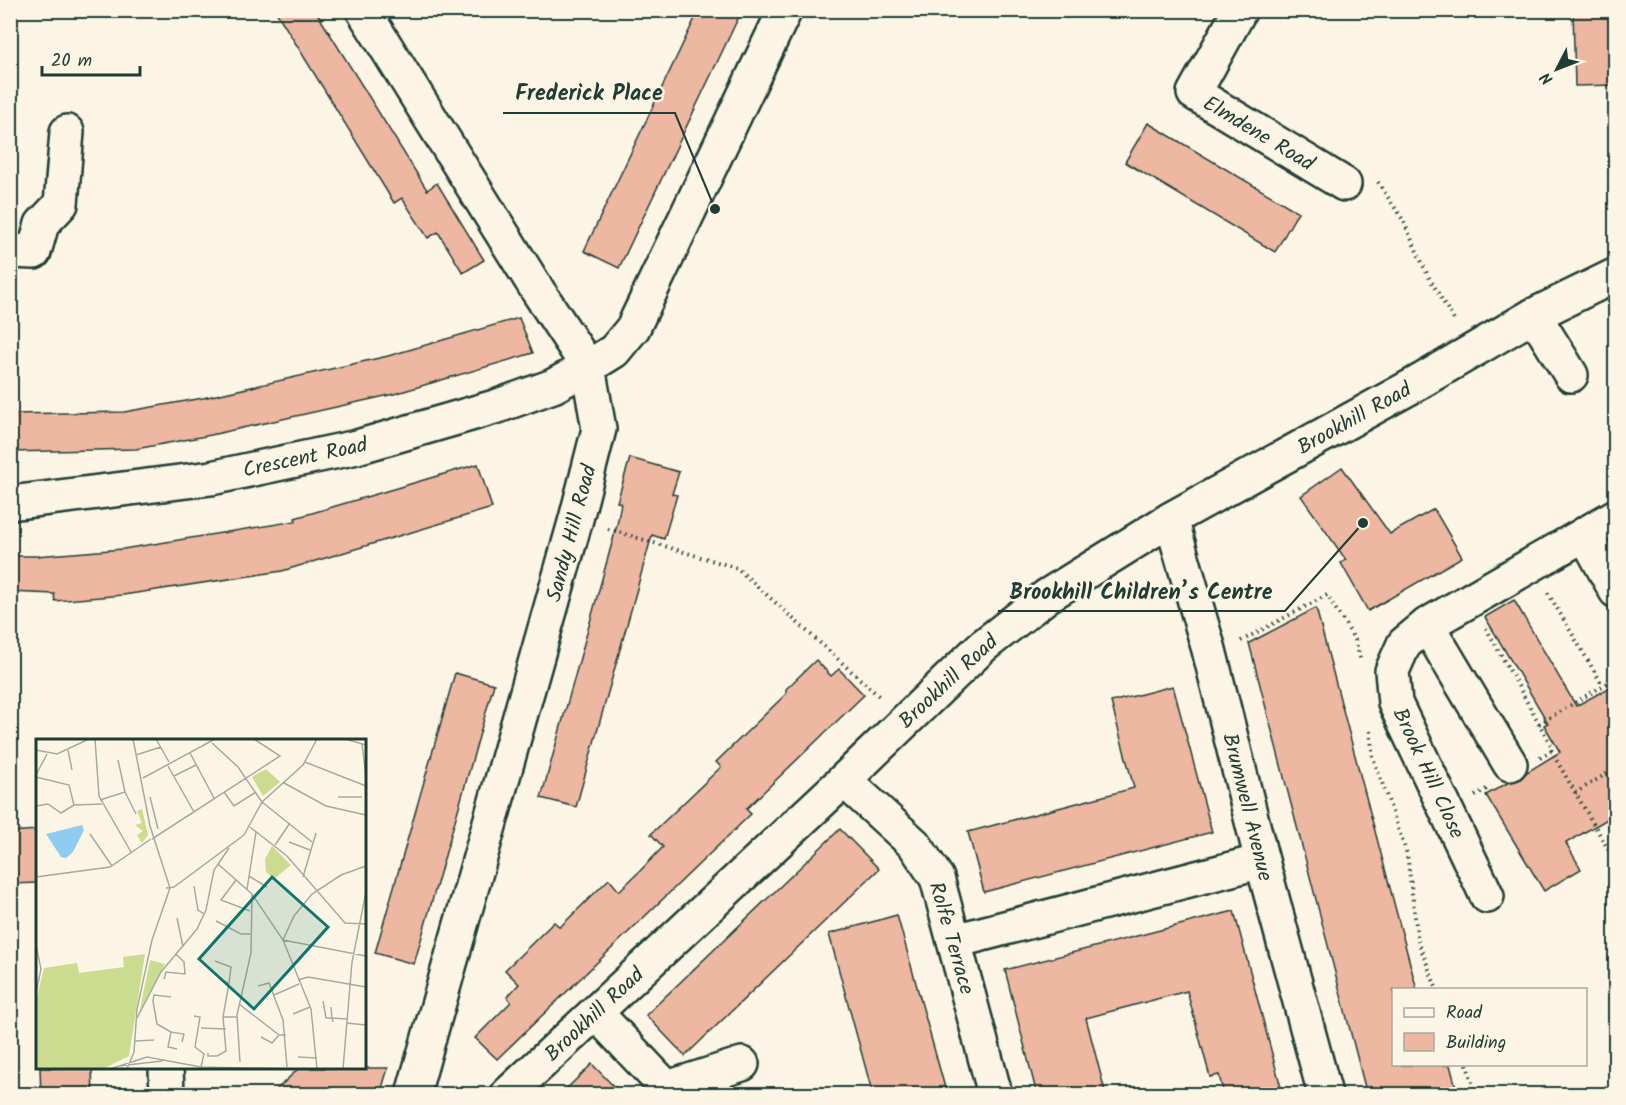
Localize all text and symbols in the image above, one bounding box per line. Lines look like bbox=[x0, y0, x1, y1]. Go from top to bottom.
scale bar bbox=[42, 39, 140, 77]
north arrow bbox=[1527, 39, 1587, 99]
text: 20 m bbox=[51, 47, 92, 76]
text: N bbox=[1534, 66, 1560, 90]
callout: Frederick Place bbox=[503, 73, 675, 113]
text: Frederick Place bbox=[515, 77, 663, 112]
street label: Elmdene Road bbox=[1196, 88, 1321, 181]
street label: Brookhill Road bbox=[1292, 374, 1418, 464]
street label: Crescent Road bbox=[240, 429, 371, 488]
street label: Sandy Hill Road bbox=[538, 461, 607, 606]
callout: Brookhill Children’s Centre bbox=[998, 571, 1285, 611]
text: Brookhill Children’s Centre bbox=[1010, 576, 1273, 611]
street label: Brookhill Road bbox=[892, 627, 1007, 737]
street label: Brook Hill Close bbox=[1383, 703, 1473, 845]
street label: Brumwell Avenue bbox=[1212, 730, 1281, 885]
inset map bbox=[36, 739, 366, 1069]
street label: Rolfe Terrace bbox=[919, 878, 983, 999]
street label: Brookhill Road bbox=[538, 960, 653, 1070]
legend bbox=[1392, 988, 1587, 1066]
text: Road bbox=[1446, 999, 1483, 1028]
text: Building bbox=[1446, 1029, 1506, 1058]

